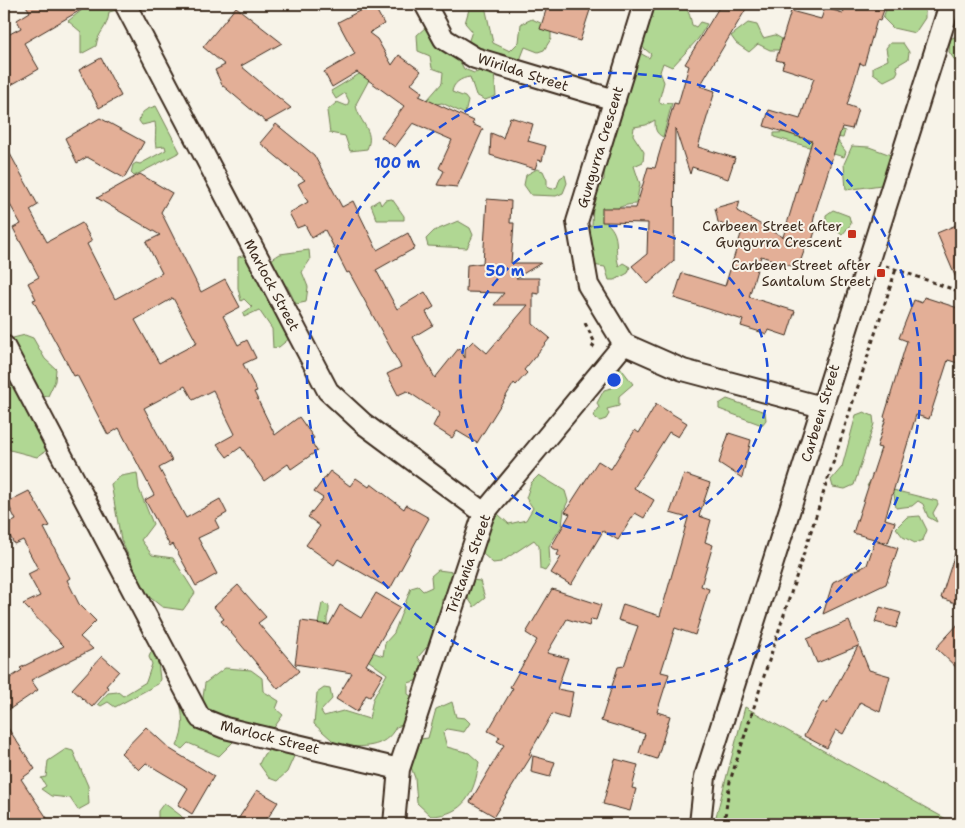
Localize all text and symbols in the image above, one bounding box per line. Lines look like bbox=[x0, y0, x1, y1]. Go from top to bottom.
street label: Wirilda Street bbox=[475, 49, 571, 95]
street label: Gungurra Crescent bbox=[573, 84, 627, 210]
text: 100 m bbox=[374, 153, 420, 173]
place label: Carbeen Street after Gungurra Crescent bbox=[702, 217, 842, 251]
marker: Carbeen Street after Gungurra Crescent bbox=[846, 228, 858, 240]
street label: Marlock Street bbox=[240, 236, 304, 334]
place label: Carbeen Street after Santalum Street bbox=[731, 256, 871, 290]
text: 50 m bbox=[486, 261, 525, 281]
marker: Carbeen Street after Santalum Street bbox=[875, 267, 887, 279]
street label: Carbeen Street bbox=[797, 362, 843, 464]
centre of rings bbox=[605, 371, 623, 389]
street label: Tristania Street bbox=[442, 512, 494, 616]
street label: Marlock Street bbox=[219, 716, 321, 758]

